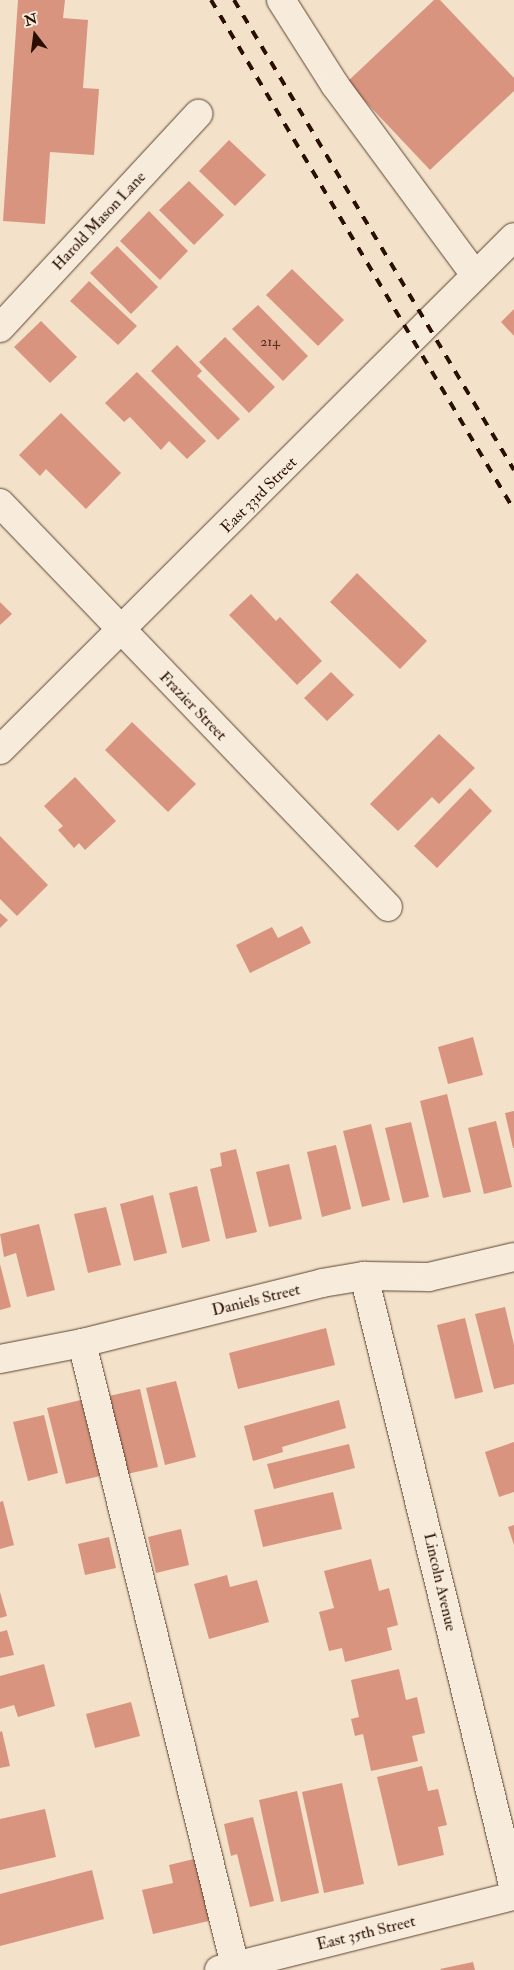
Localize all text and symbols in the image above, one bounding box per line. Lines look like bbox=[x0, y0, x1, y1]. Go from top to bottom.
north arrow bbox=[10, 10, 60, 60]
text: N bbox=[23, 10, 39, 30]
street label: Harold Mason Lane bbox=[48, 168, 150, 274]
house number: 214 bbox=[260, 334, 280, 350]
street label: East 33rd Street bbox=[217, 453, 301, 537]
street label: Frazier Street bbox=[155, 667, 231, 745]
street label: Daniels Street bbox=[210, 1280, 302, 1320]
street label: Lincoln Avenue bbox=[419, 1531, 461, 1633]
street label: East 35th Street bbox=[315, 1911, 417, 1955]

